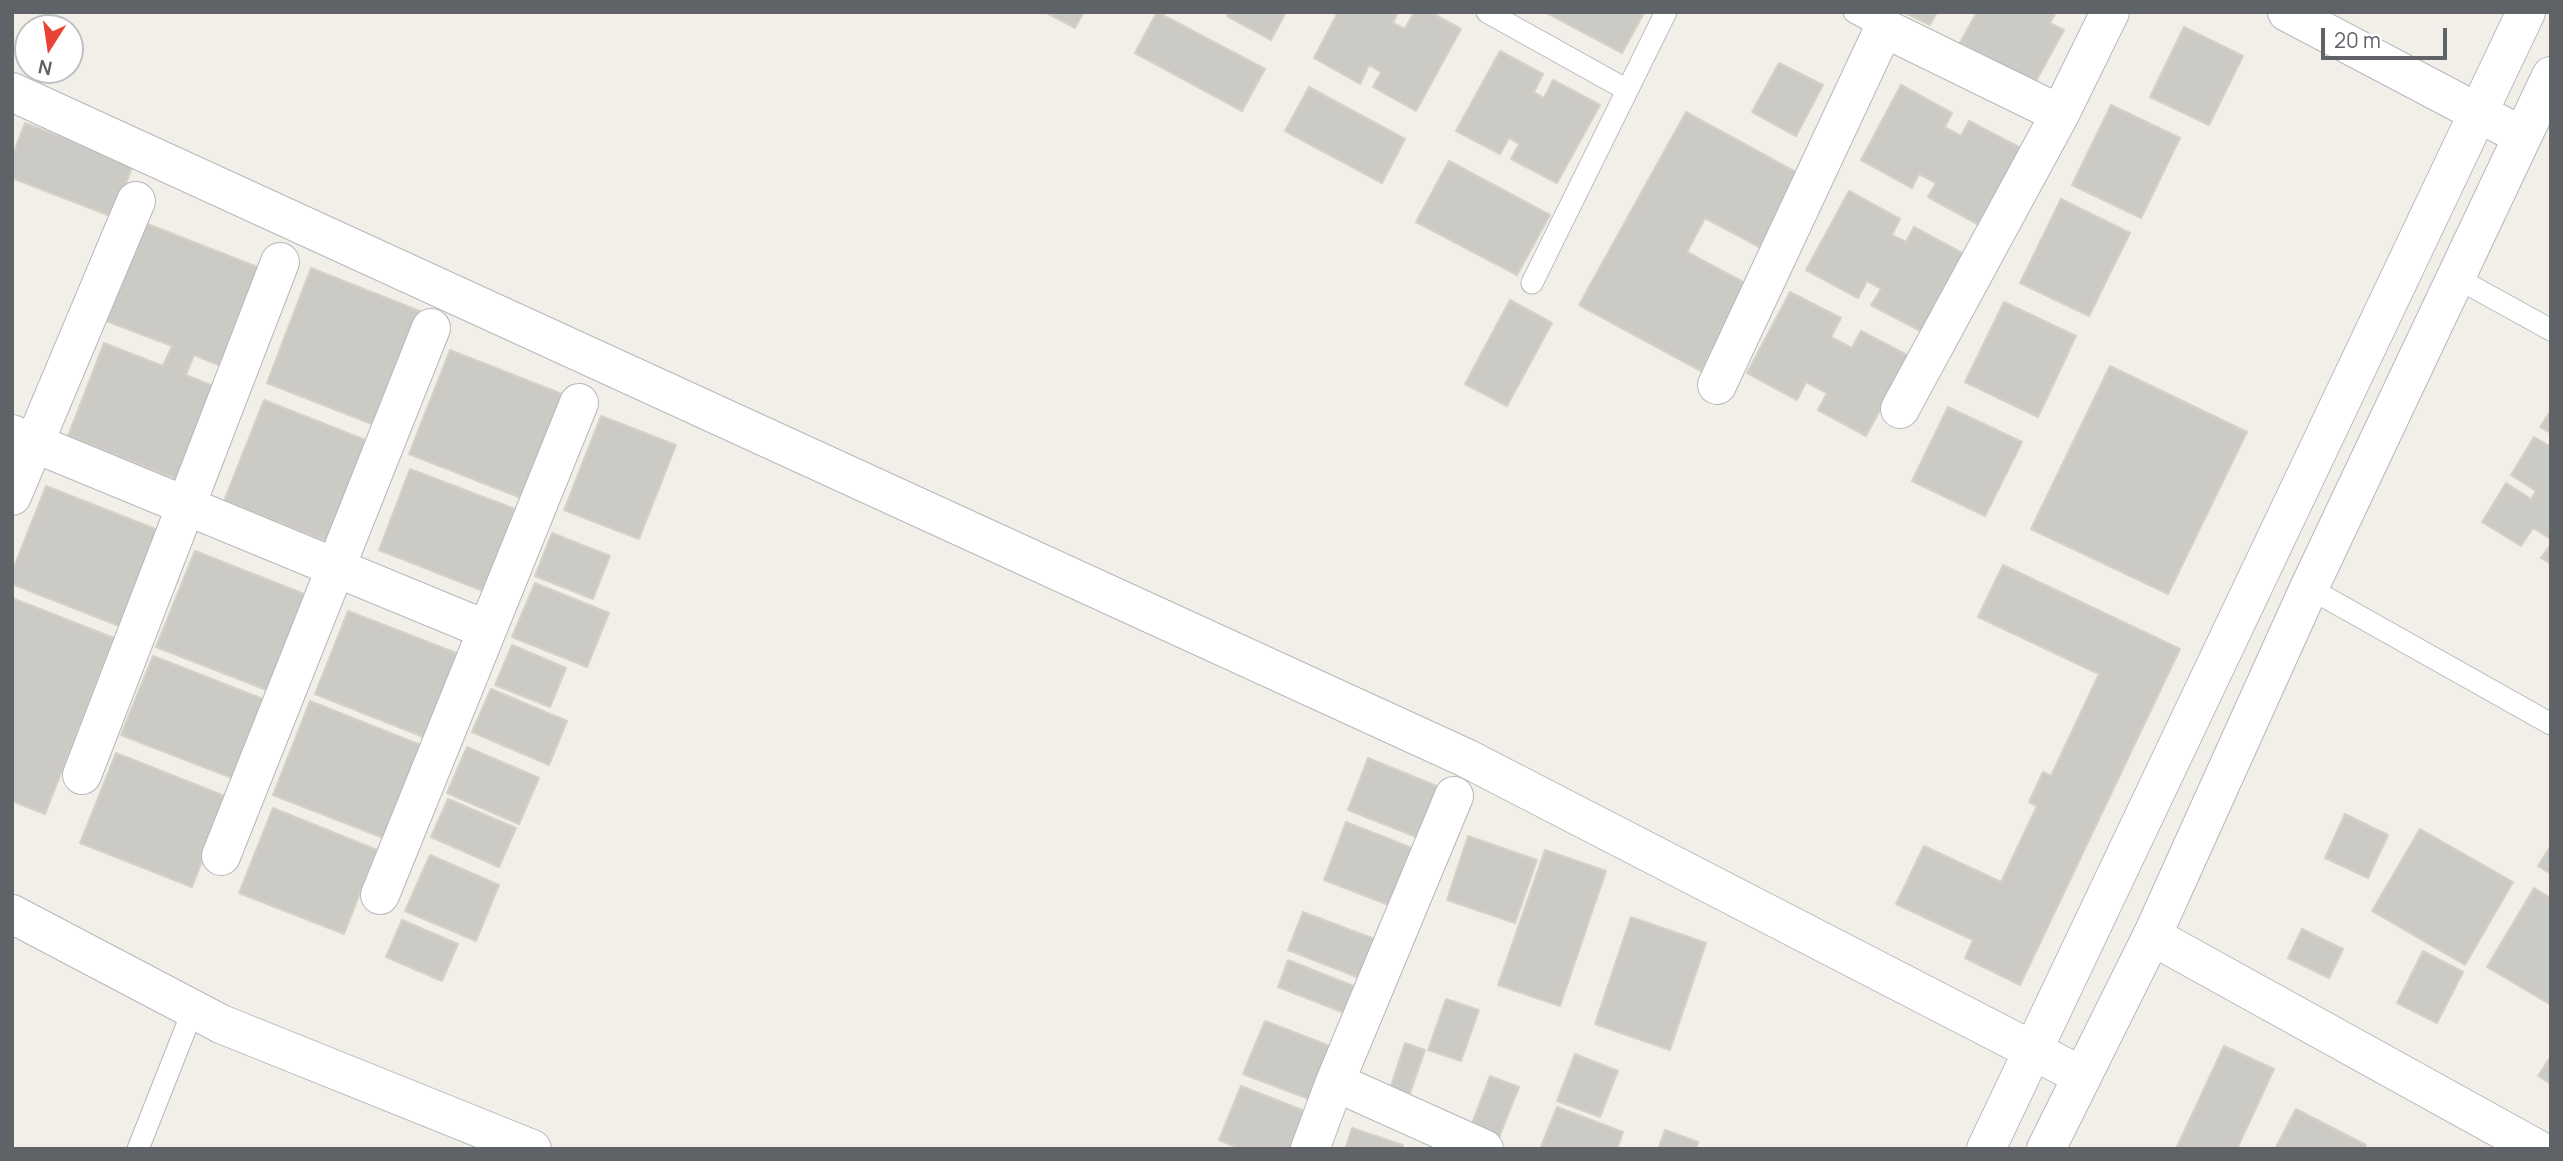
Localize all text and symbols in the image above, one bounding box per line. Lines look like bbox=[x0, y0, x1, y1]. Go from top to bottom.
north arrow bbox=[14, 14, 84, 84]
scale bar bbox=[2325, 14, 2451, 58]
text: 20 m bbox=[2334, 26, 2381, 54]
text: N bbox=[36, 53, 54, 82]

